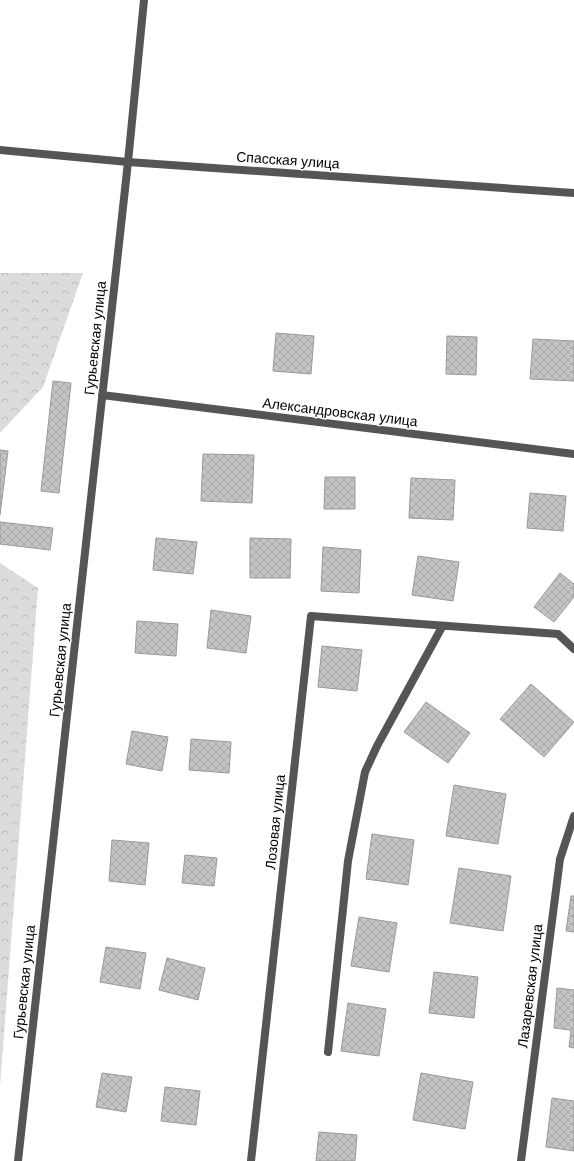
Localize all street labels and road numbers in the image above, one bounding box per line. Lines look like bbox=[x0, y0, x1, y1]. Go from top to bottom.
street label: Спасская улица bbox=[236, 147, 340, 173]
street label: Гурьевская улица bbox=[80, 280, 110, 396]
street label: Александровская улица bbox=[261, 394, 419, 430]
street label: Гурьевская улица bbox=[45, 602, 75, 718]
street label: Лозовая улица bbox=[261, 773, 289, 871]
street label: Лазаревская улица bbox=[513, 923, 547, 1049]
street label: Гурьевская улица bbox=[9, 924, 39, 1040]

